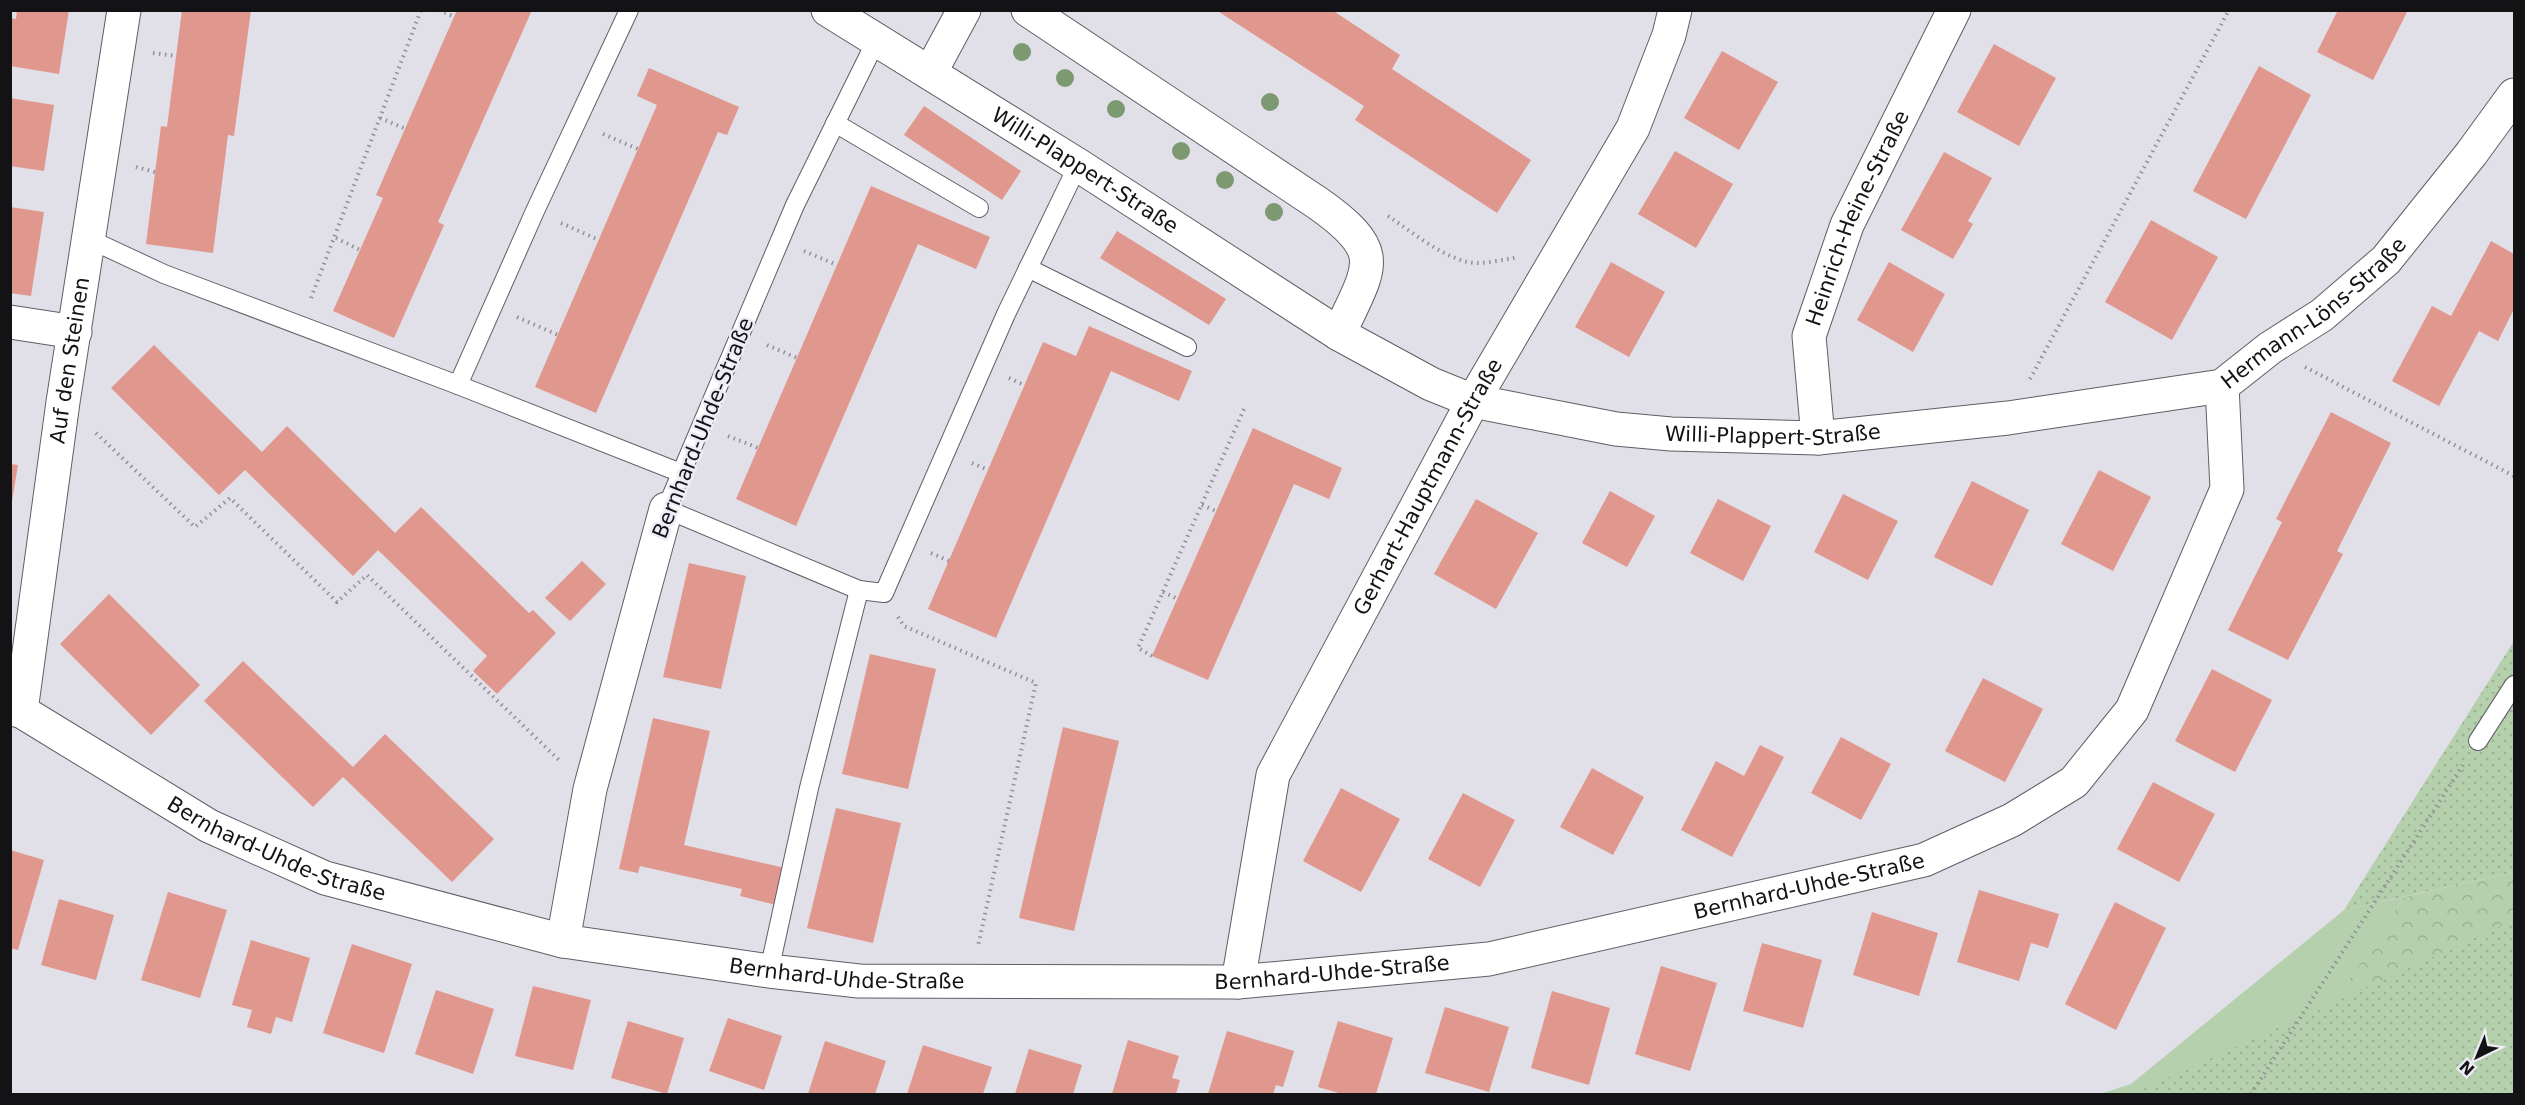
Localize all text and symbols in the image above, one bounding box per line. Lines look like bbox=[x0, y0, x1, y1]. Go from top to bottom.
street label: Willi-Plappert-Straße bbox=[987, 103, 1183, 239]
street label: Heinrich-Heine-Straße bbox=[1801, 106, 1914, 329]
street label: Hermann-Löns-Straße bbox=[2217, 233, 2411, 394]
street label: Auf den Steinen bbox=[45, 276, 94, 445]
street label: Bernhard-Uhde-Straße bbox=[648, 314, 758, 542]
street label: Gerhart-Hauptmann-Straße bbox=[1349, 354, 1507, 619]
street label: Willi-Plappert-Straße bbox=[1665, 419, 1882, 451]
street label: Bernhard-Uhde-Straße bbox=[163, 791, 388, 906]
street label: Bernhard-Uhde-Straße bbox=[1691, 848, 1927, 924]
street label: Bernhard-Uhde-Straße bbox=[1214, 951, 1451, 994]
street label: Bernhard-Uhde-Straße bbox=[728, 953, 964, 993]
north arrow bbox=[2447, 1027, 2507, 1087]
text: N bbox=[2456, 1056, 2478, 1079]

